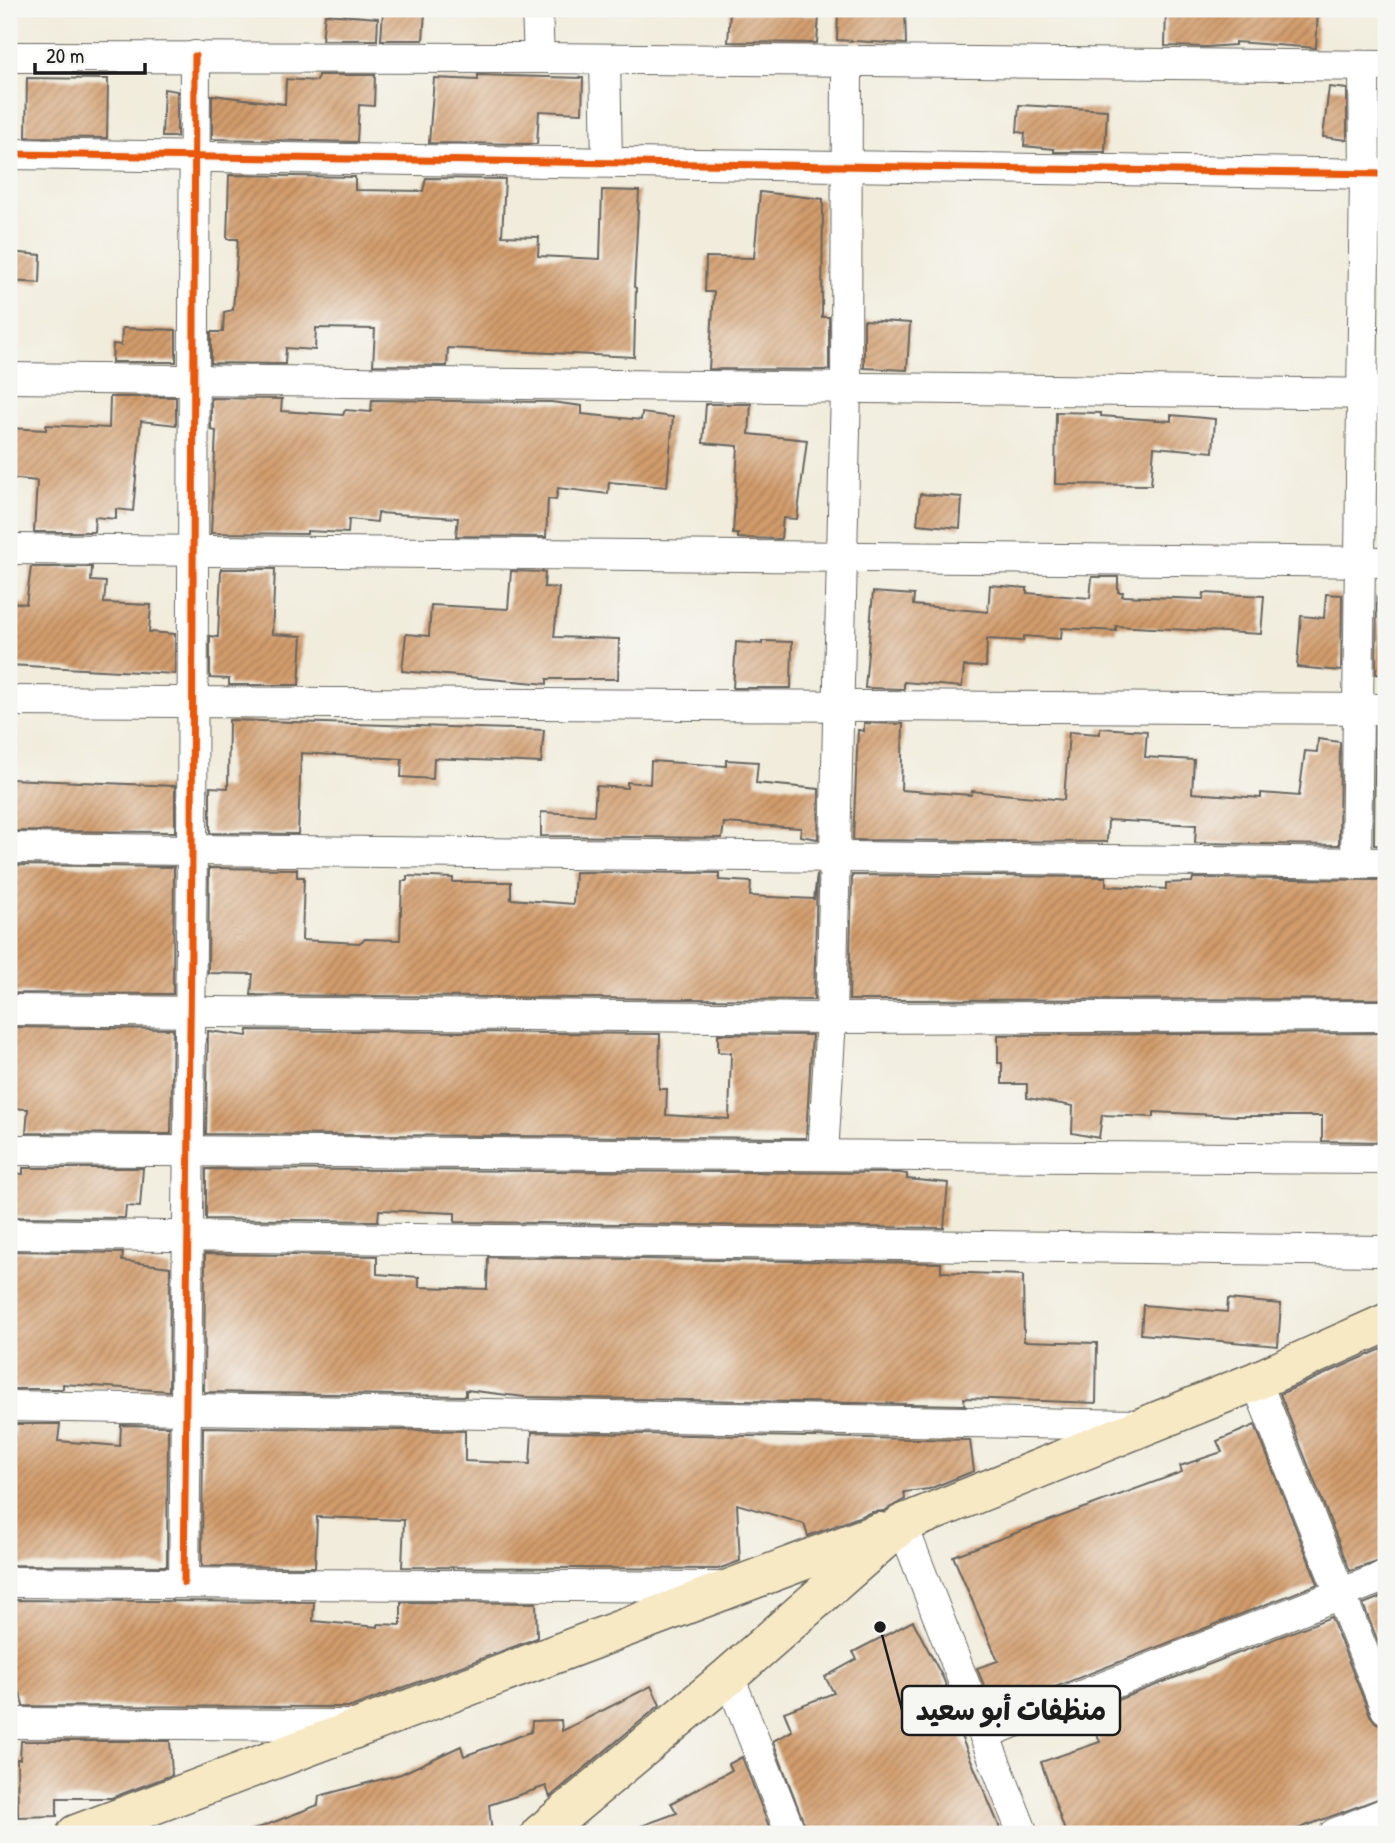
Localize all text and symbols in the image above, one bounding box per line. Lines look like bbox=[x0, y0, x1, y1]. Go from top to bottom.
scale bar bbox=[35, 32, 145, 76]
text: 20 m bbox=[46, 41, 84, 70]
callout: منظفات أبو سعيد bbox=[902, 1686, 1120, 1735]
text: منظفات أبو سعيد bbox=[916, 1691, 1106, 1729]

